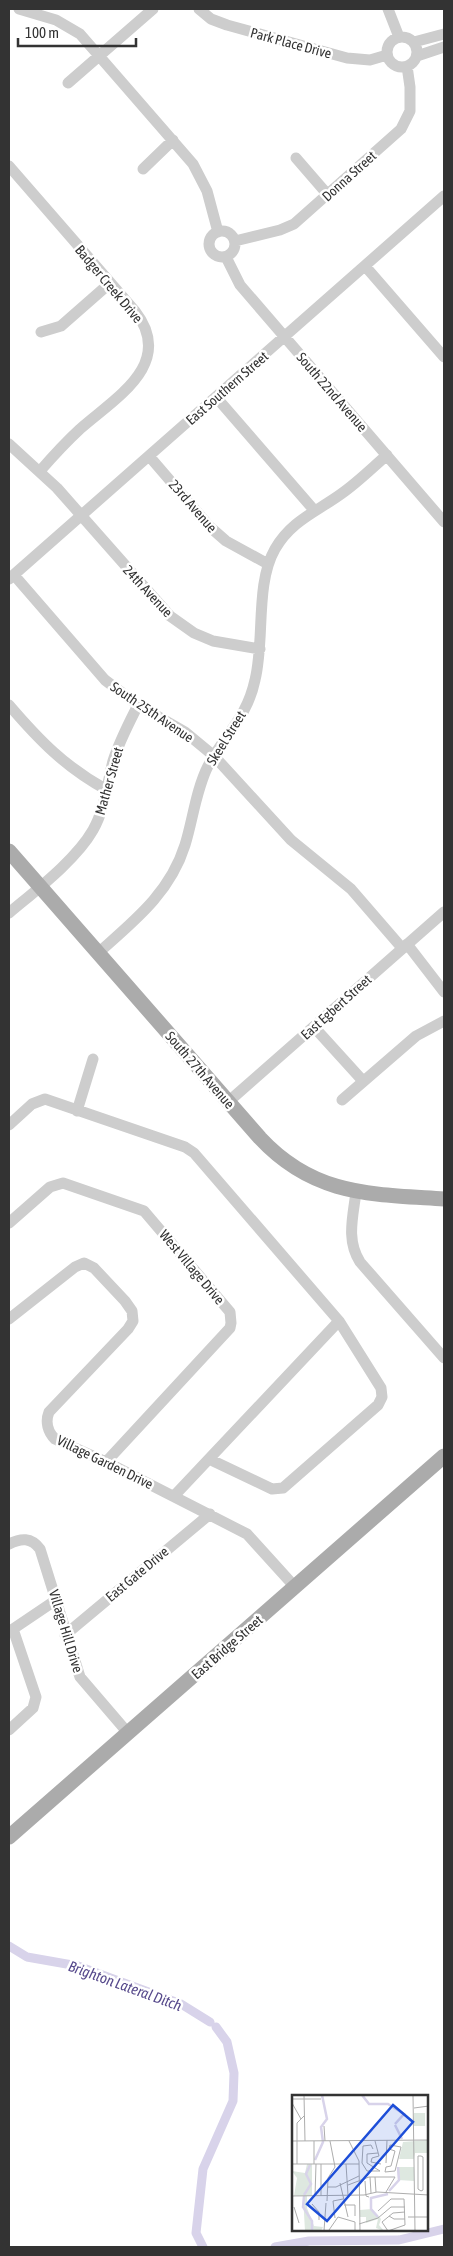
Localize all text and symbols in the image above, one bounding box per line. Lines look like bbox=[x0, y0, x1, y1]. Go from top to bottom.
scale bar bbox=[18, 15, 135, 47]
text: 100 m bbox=[25, 24, 59, 41]
street label: Park Place Drive bbox=[249, 25, 333, 61]
street label: Donna Street bbox=[319, 148, 379, 204]
street label: Badger Creek Drive bbox=[72, 242, 146, 326]
street label: East Southern Street bbox=[183, 348, 271, 428]
street label: South 22nd Avenue bbox=[293, 349, 371, 435]
street label: 23rd Avenue bbox=[166, 476, 220, 536]
street label: 24th Avenue bbox=[120, 562, 176, 620]
street label: South 25th Avenue bbox=[107, 678, 197, 746]
street label: Skeel Street bbox=[203, 708, 249, 768]
street label: Mather Street bbox=[92, 745, 126, 817]
street label: East Egbert Street bbox=[298, 971, 374, 1043]
street label: South 27th Avenue bbox=[162, 1028, 238, 1112]
street label: West Village Drive bbox=[156, 1227, 228, 1307]
street label: Village Garden Drive bbox=[54, 1432, 156, 1492]
street label: East Gate Drive bbox=[103, 1543, 171, 1605]
street label: Village Hill Drive bbox=[46, 1588, 86, 1674]
street label: East Bridge Street bbox=[188, 1612, 266, 1682]
water label: Brighton Lateral Ditch bbox=[66, 1957, 184, 2014]
inset map bbox=[292, 2095, 428, 2231]

